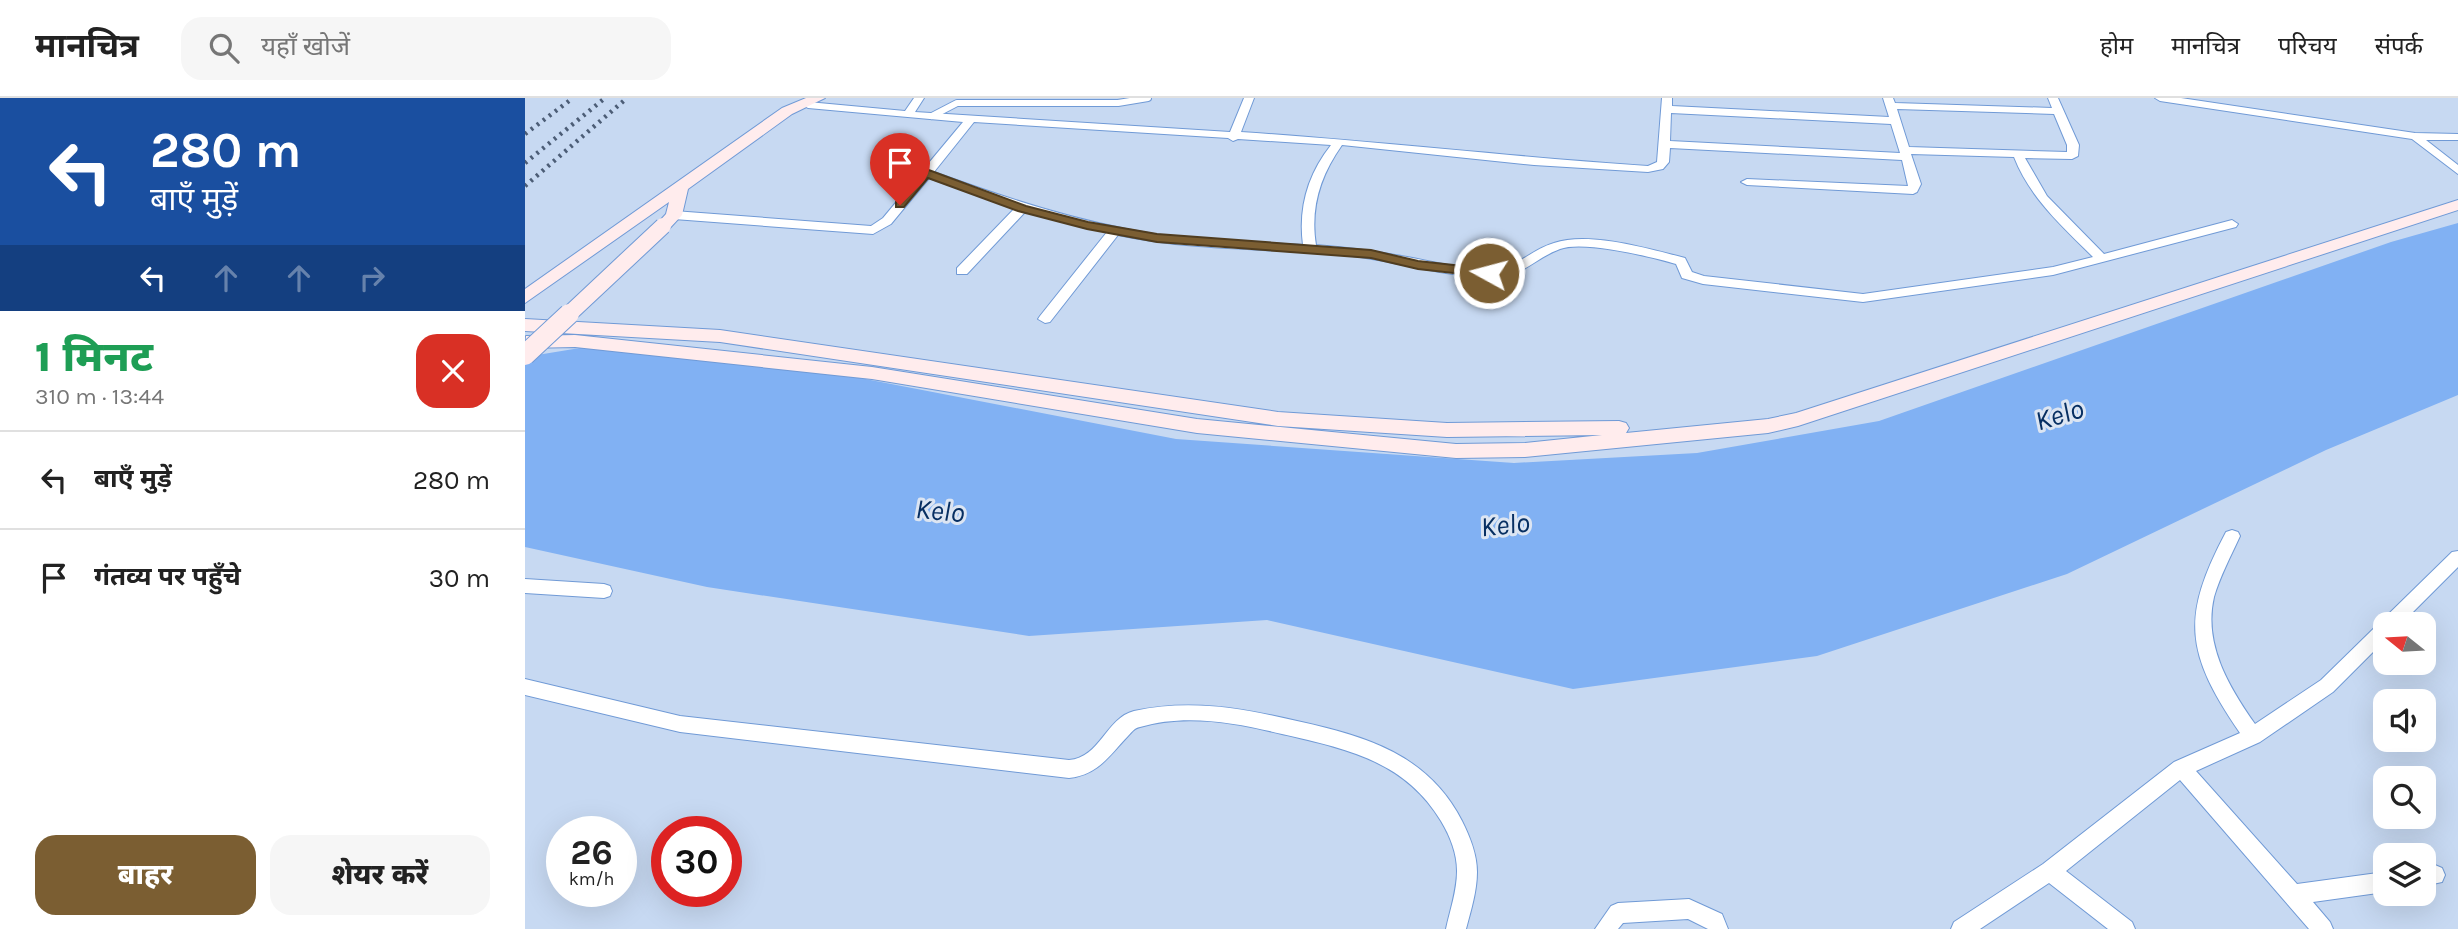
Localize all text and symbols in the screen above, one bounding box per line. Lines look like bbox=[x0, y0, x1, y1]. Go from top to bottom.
search box bbox=[181, 17, 671, 80]
text: मानचित्र bbox=[35, 27, 139, 65]
icon: search bbox=[205, 29, 243, 67]
text: यहाँ खोजें bbox=[261, 31, 350, 62]
text: होम bbox=[2100, 32, 2133, 60]
text: मानचित्र bbox=[2171, 32, 2240, 60]
text: परिचय bbox=[2278, 32, 2337, 60]
text: संपर्क bbox=[2375, 32, 2423, 60]
text: 280 m bbox=[150, 122, 301, 179]
icon: left bbox=[35, 126, 126, 217]
pin bbox=[870, 133, 930, 205]
icon: arrive bbox=[881, 144, 919, 182]
text: बाएँ मुड़ें bbox=[150, 181, 238, 218]
position arrow bbox=[1452, 236, 1526, 310]
icon: left bbox=[134, 259, 172, 297]
icon: ahead bbox=[207, 259, 245, 297]
icon: ahead bbox=[280, 259, 318, 297]
icon: right bbox=[353, 259, 391, 297]
text: 1 मिनट bbox=[35, 332, 153, 382]
button: close bbox=[416, 334, 490, 408]
text: 310 m · 13:44 bbox=[35, 383, 164, 410]
water label: Kelo bbox=[2031, 391, 2088, 437]
icon: left bbox=[35, 461, 73, 499]
text: बाएँ मुड़ें bbox=[94, 463, 172, 494]
text: 280 m bbox=[413, 465, 490, 496]
water label: Kelo bbox=[914, 492, 966, 529]
water label: Kelo bbox=[1479, 505, 1531, 543]
icon: arrive bbox=[35, 559, 73, 597]
text: गंतव्य पर पहुँचे bbox=[94, 561, 241, 592]
text: 30 m bbox=[429, 563, 490, 594]
north arrow bbox=[2373, 612, 2436, 676]
map controls bbox=[2373, 612, 2436, 906]
button: sound bbox=[2373, 689, 2436, 752]
button: search bbox=[2373, 766, 2436, 829]
speed limit sign: 30 bbox=[651, 816, 742, 907]
text: 26 bbox=[570, 832, 613, 873]
button: बाहर bbox=[35, 835, 256, 915]
button: शेयर करें bbox=[270, 835, 490, 915]
button: layers bbox=[2373, 843, 2436, 906]
text: km/h bbox=[569, 868, 614, 890]

